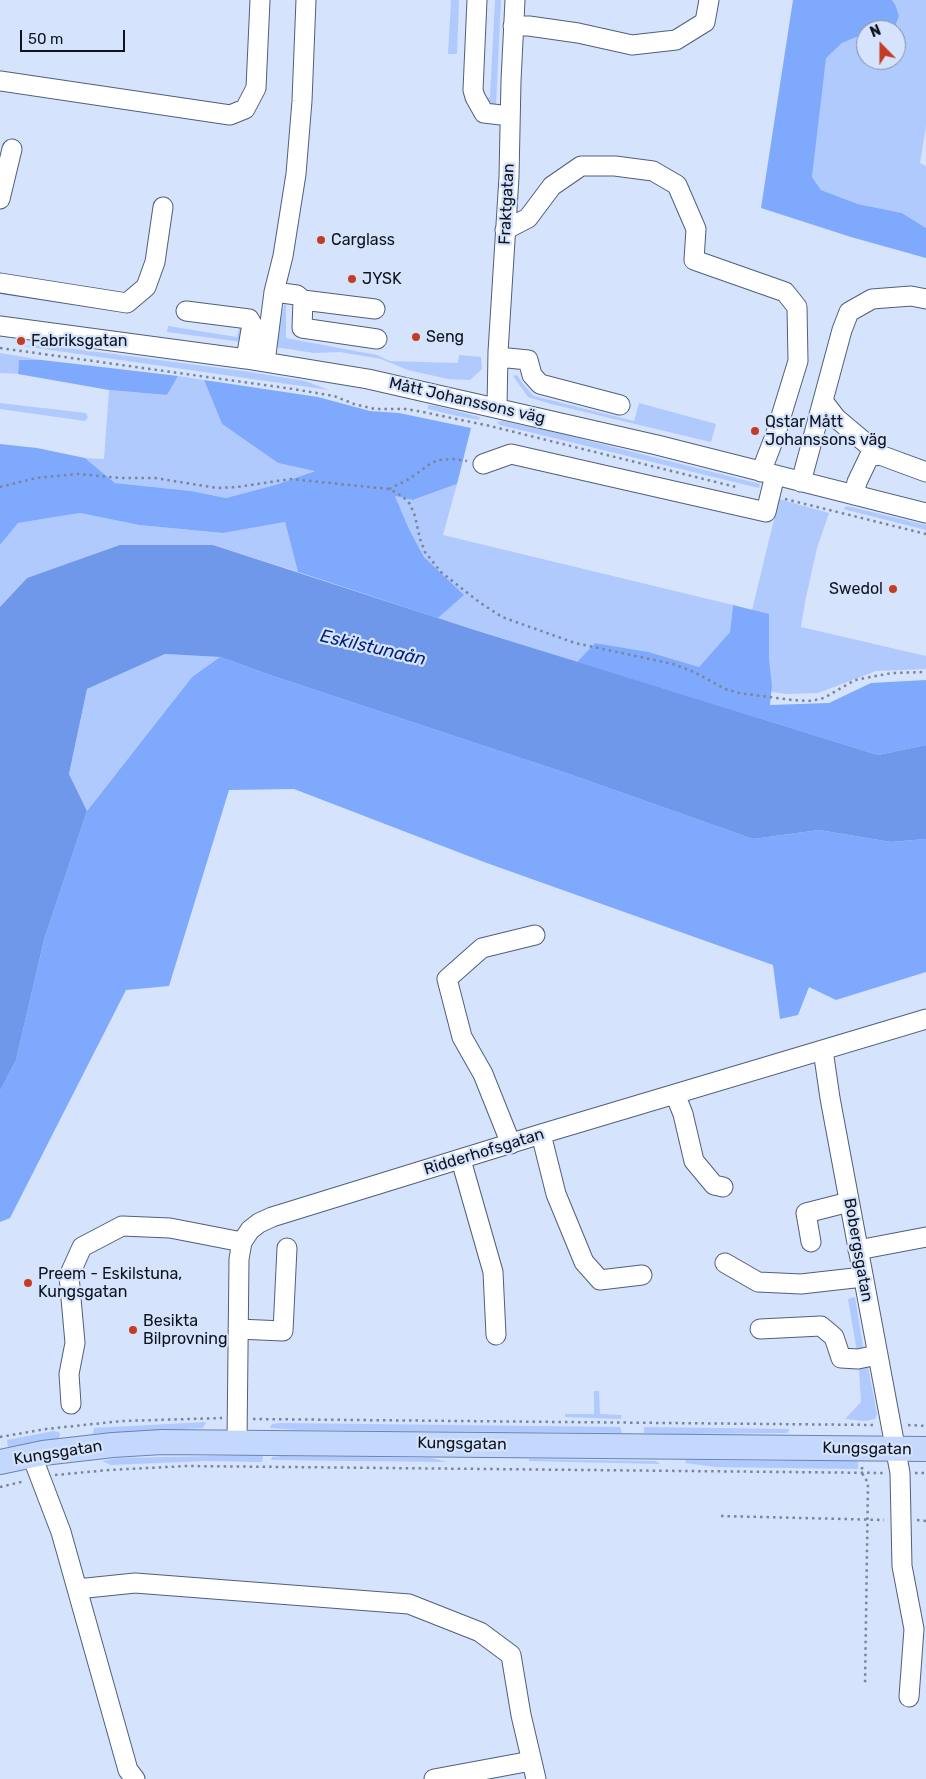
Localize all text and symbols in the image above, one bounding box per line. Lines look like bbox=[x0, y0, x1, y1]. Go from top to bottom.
scale bar bbox=[22, 20, 128, 52]
north arrow bbox=[856, 20, 906, 70]
text: N bbox=[868, 22, 883, 41]
text: 50 m bbox=[28, 30, 63, 48]
street label: Fraktgatan bbox=[495, 163, 519, 245]
place label: Carglass bbox=[331, 230, 395, 250]
marker: Carglass bbox=[315, 234, 327, 246]
place label: JYSK bbox=[362, 269, 402, 289]
marker: JYSK bbox=[346, 273, 358, 285]
place label: Seng bbox=[426, 327, 464, 347]
place label: Fabriksgatan bbox=[31, 331, 128, 351]
marker: Seng bbox=[410, 331, 422, 343]
marker: Fabriksgatan bbox=[15, 335, 27, 347]
street label: Mått Johanssons väg bbox=[387, 374, 547, 428]
place label: Qstar Mått Johanssons väg bbox=[765, 412, 887, 450]
marker: Qstar Mått Johanssons väg bbox=[749, 425, 761, 437]
place label: Swedol bbox=[829, 579, 883, 599]
marker: Swedol bbox=[887, 583, 899, 595]
water label: Eskilstunaån bbox=[318, 625, 428, 671]
street label: Ridderhofsgatan bbox=[422, 1125, 546, 1179]
street label: Bobergsgatan bbox=[839, 1197, 877, 1303]
place label: Preem - Eskilstuna, Kungsgatan bbox=[38, 1264, 182, 1302]
marker: Preem - Eskilstuna, Kungsgatan bbox=[22, 1277, 34, 1289]
place label: Besikta Bilprovning bbox=[143, 1311, 227, 1349]
marker: Besikta Bilprovning bbox=[127, 1324, 139, 1336]
street label: Kungsgatan bbox=[417, 1434, 507, 1454]
street label: Kungsgatan bbox=[12, 1437, 104, 1469]
street label: Kungsgatan bbox=[822, 1439, 912, 1459]

